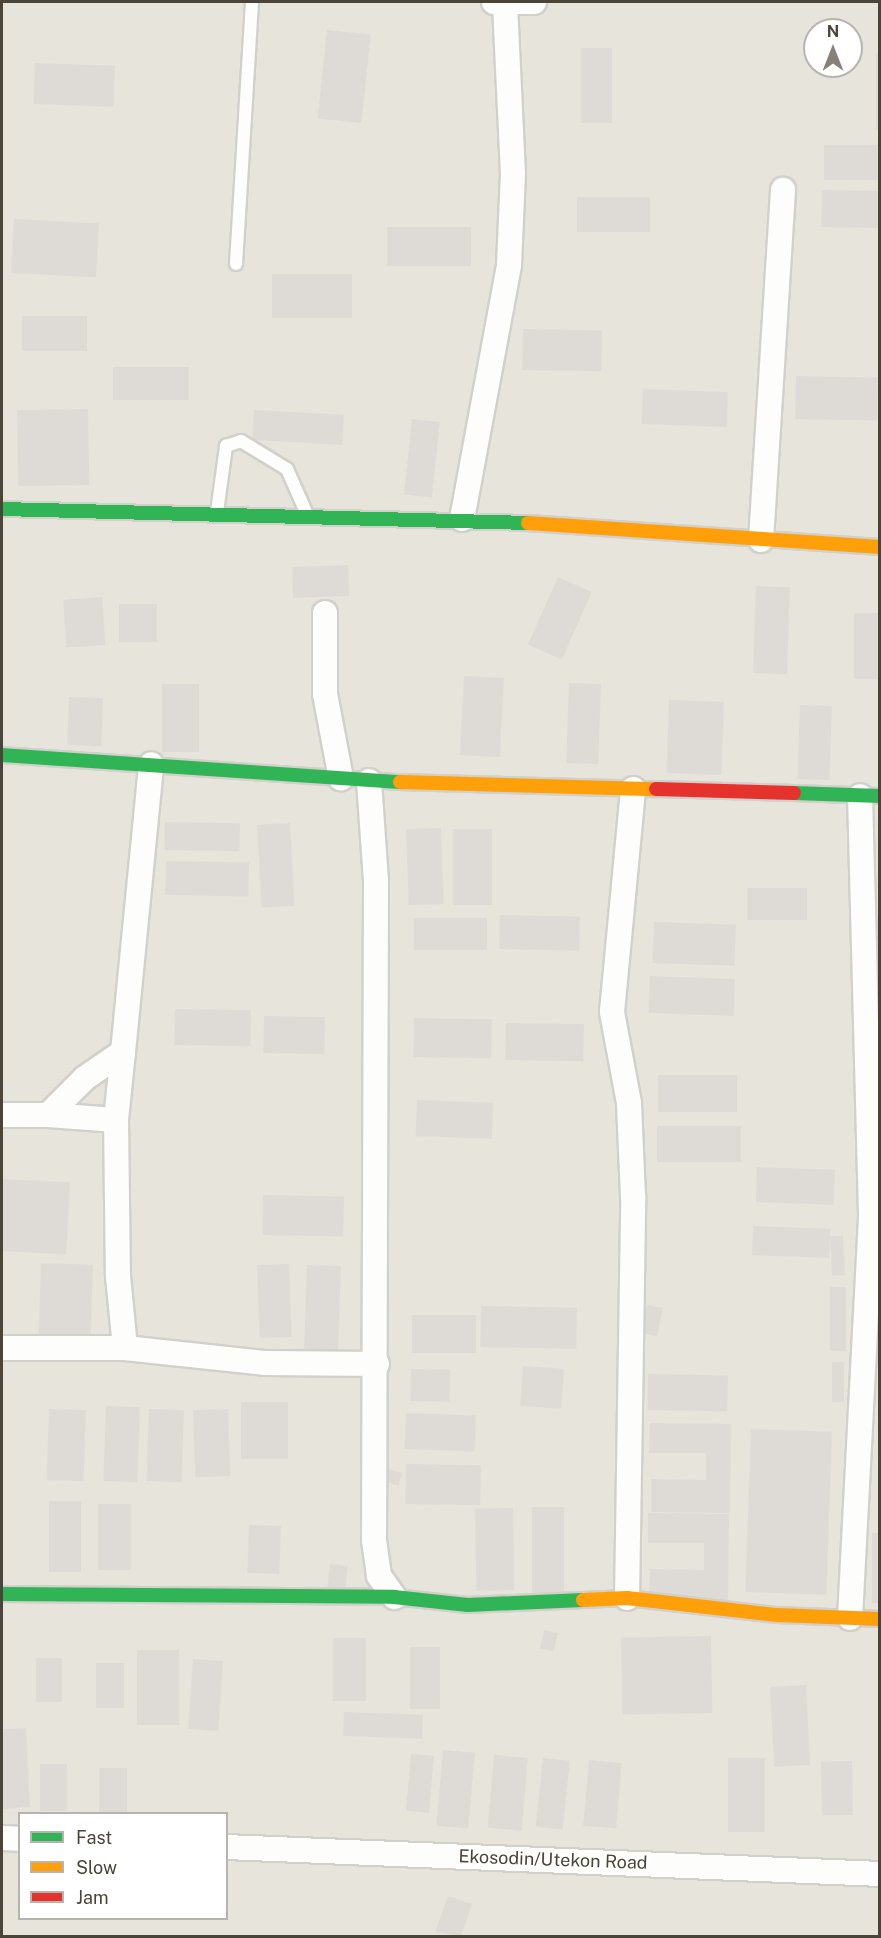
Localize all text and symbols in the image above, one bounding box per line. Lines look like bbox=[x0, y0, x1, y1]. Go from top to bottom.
north arrow bbox=[803, 18, 863, 78]
text: N bbox=[827, 22, 839, 41]
legend bbox=[18, 1812, 228, 1920]
text: Fast bbox=[76, 1827, 112, 1848]
street label: Ekosodin/Utekon Road bbox=[458, 1846, 648, 1874]
text: Slow bbox=[76, 1857, 117, 1878]
text: Jam bbox=[76, 1887, 109, 1908]

